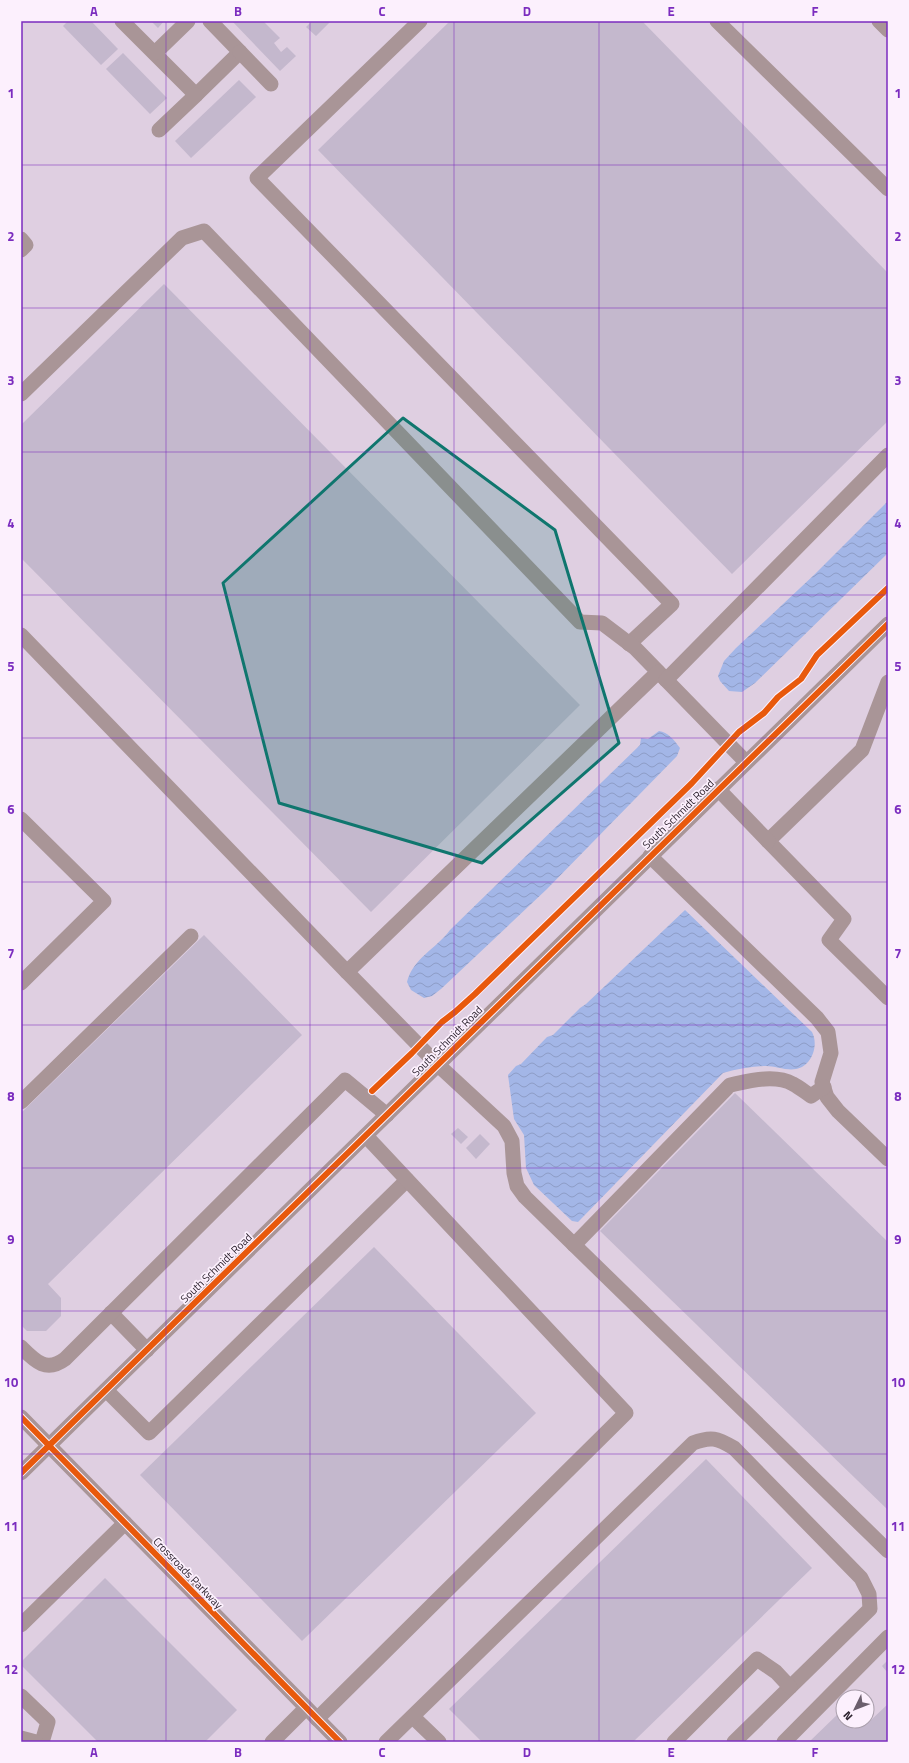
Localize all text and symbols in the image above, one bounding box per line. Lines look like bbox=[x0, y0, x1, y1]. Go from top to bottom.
text: A bbox=[90, 1, 98, 21]
text: B bbox=[234, 1, 242, 21]
text: C bbox=[378, 1, 386, 21]
text: D bbox=[523, 1, 531, 21]
text: E bbox=[667, 1, 675, 21]
text: F bbox=[812, 1, 819, 21]
text: 1 bbox=[7, 83, 15, 103]
text: 1 bbox=[894, 83, 902, 103]
text: 2 bbox=[7, 226, 15, 246]
text: 2 bbox=[894, 226, 902, 246]
text: 3 bbox=[7, 370, 15, 390]
text: 3 bbox=[894, 370, 902, 390]
text: 4 bbox=[7, 513, 15, 533]
text: 4 bbox=[894, 513, 902, 533]
text: 5 bbox=[7, 656, 15, 676]
text: 5 bbox=[894, 656, 902, 676]
street label: South Schmidt Road bbox=[639, 775, 717, 852]
text: 6 bbox=[7, 799, 15, 819]
text: 6 bbox=[894, 799, 902, 819]
text: 7 bbox=[7, 943, 15, 963]
text: 7 bbox=[894, 943, 902, 963]
street label: South Schmidt Road bbox=[408, 1002, 486, 1080]
text: 8 bbox=[7, 1086, 15, 1106]
text: 8 bbox=[894, 1086, 902, 1106]
text: 9 bbox=[7, 1229, 15, 1249]
street label: South Schmidt Road bbox=[177, 1229, 255, 1306]
text: 9 bbox=[894, 1229, 902, 1249]
text: 10 bbox=[4, 1372, 18, 1392]
text: 10 bbox=[891, 1372, 905, 1392]
text: 11 bbox=[4, 1516, 18, 1536]
text: 11 bbox=[891, 1516, 905, 1536]
street label: Crossroads Parkway bbox=[150, 1534, 227, 1613]
text: 12 bbox=[4, 1659, 18, 1679]
text: 12 bbox=[891, 1659, 905, 1679]
north arrow bbox=[835, 1689, 875, 1729]
text: N bbox=[839, 1708, 856, 1724]
text: A bbox=[90, 1742, 98, 1762]
text: B bbox=[234, 1742, 242, 1762]
text: C bbox=[378, 1742, 386, 1762]
text: D bbox=[523, 1742, 531, 1762]
text: E bbox=[667, 1742, 675, 1762]
text: F bbox=[812, 1742, 819, 1762]

